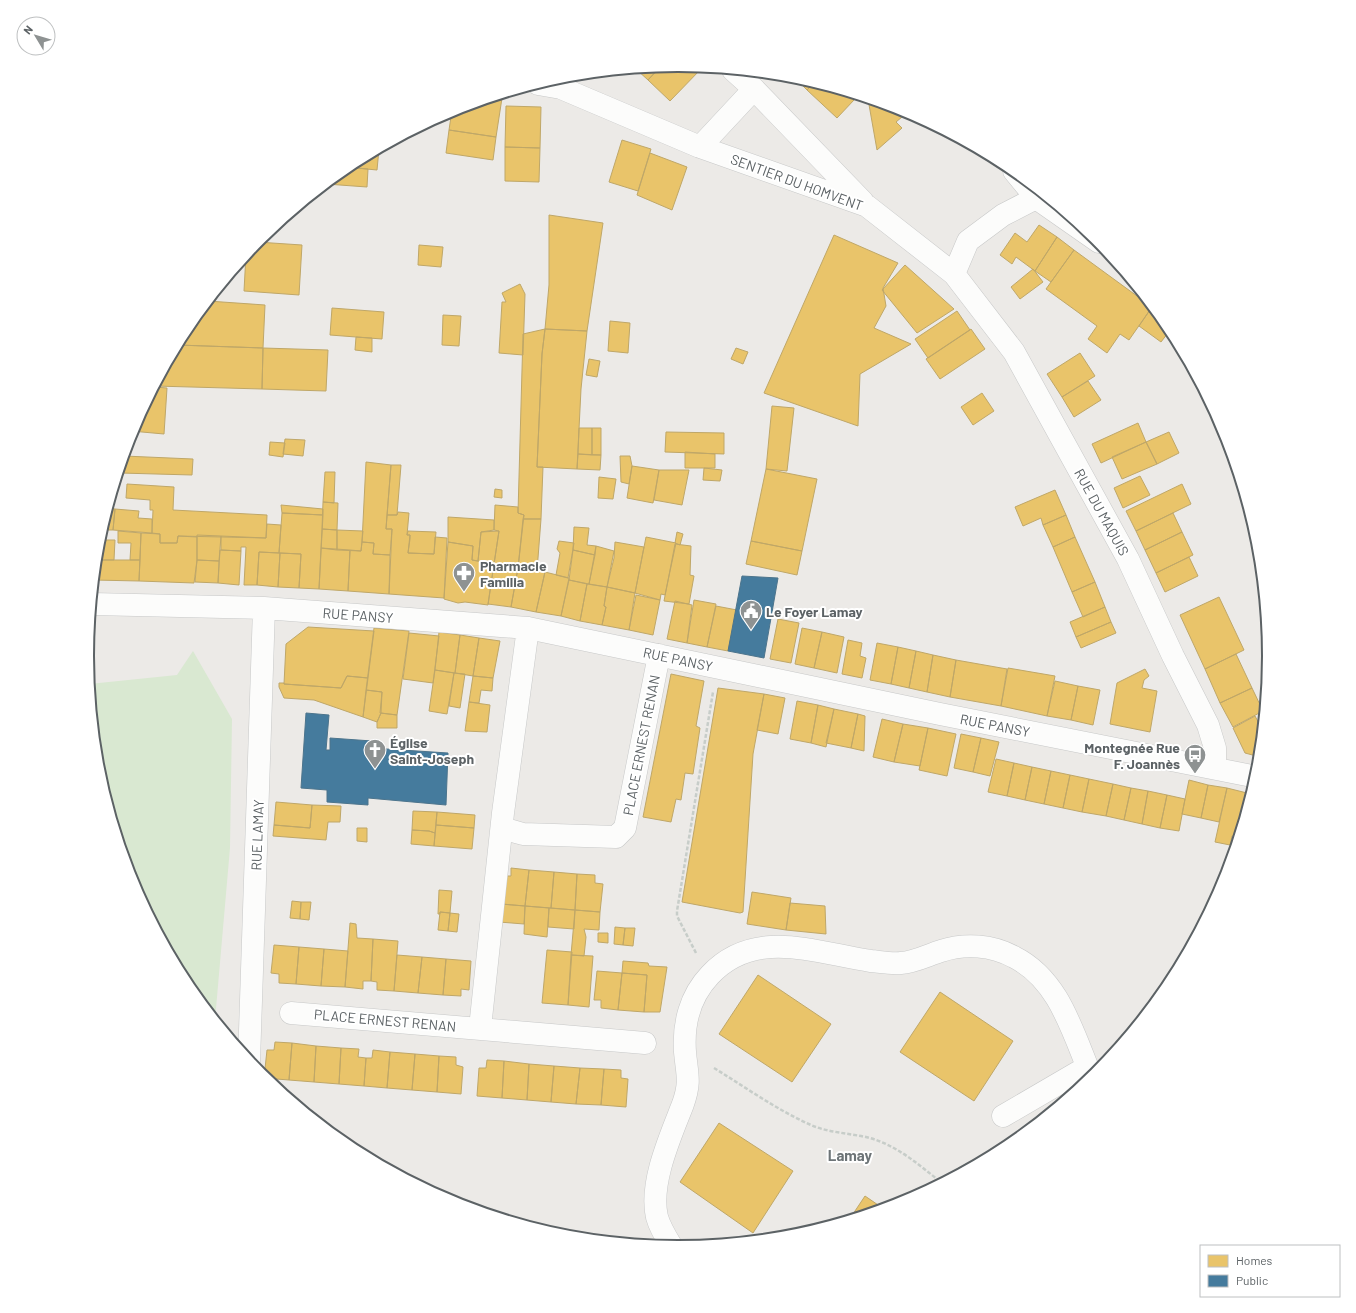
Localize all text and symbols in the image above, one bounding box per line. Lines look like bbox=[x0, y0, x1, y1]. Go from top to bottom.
north arrow bbox=[16, 16, 56, 56]
text: N bbox=[20, 23, 35, 36]
street label: SENTIER DU HOMVENT bbox=[728, 150, 866, 214]
street label: RUE DU MAQUIS bbox=[1071, 466, 1133, 558]
place label: Pharmacie Familia bbox=[480, 557, 547, 590]
pharmacy icon: Pharmacie Familia bbox=[451, 560, 477, 593]
public building icon: Le Foyer Lamay bbox=[738, 598, 764, 631]
place label: Le Foyer Lamay bbox=[766, 603, 863, 620]
street label: RUE PANSY bbox=[322, 604, 394, 626]
street label: RUE PANSY bbox=[642, 643, 714, 675]
street label: PLACE ERNEST RENAN bbox=[619, 673, 663, 817]
street label: RUE PANSY bbox=[959, 710, 1031, 740]
place label: Église Saint-Joseph bbox=[390, 734, 474, 767]
church icon: Église Saint-Joseph bbox=[362, 737, 388, 770]
place label: Montegnée Rue F. Joannès bbox=[1084, 739, 1180, 772]
bus stop icon: Montegnée Rue F. Joannès bbox=[1182, 742, 1208, 775]
street label: RUE LAMAY bbox=[247, 799, 267, 871]
street label: PLACE ERNEST RENAN bbox=[313, 1005, 457, 1035]
district label: Lamay bbox=[828, 1146, 873, 1164]
legend bbox=[1200, 1245, 1340, 1297]
text: Homes bbox=[1236, 1253, 1273, 1267]
text: Public bbox=[1236, 1273, 1268, 1287]

